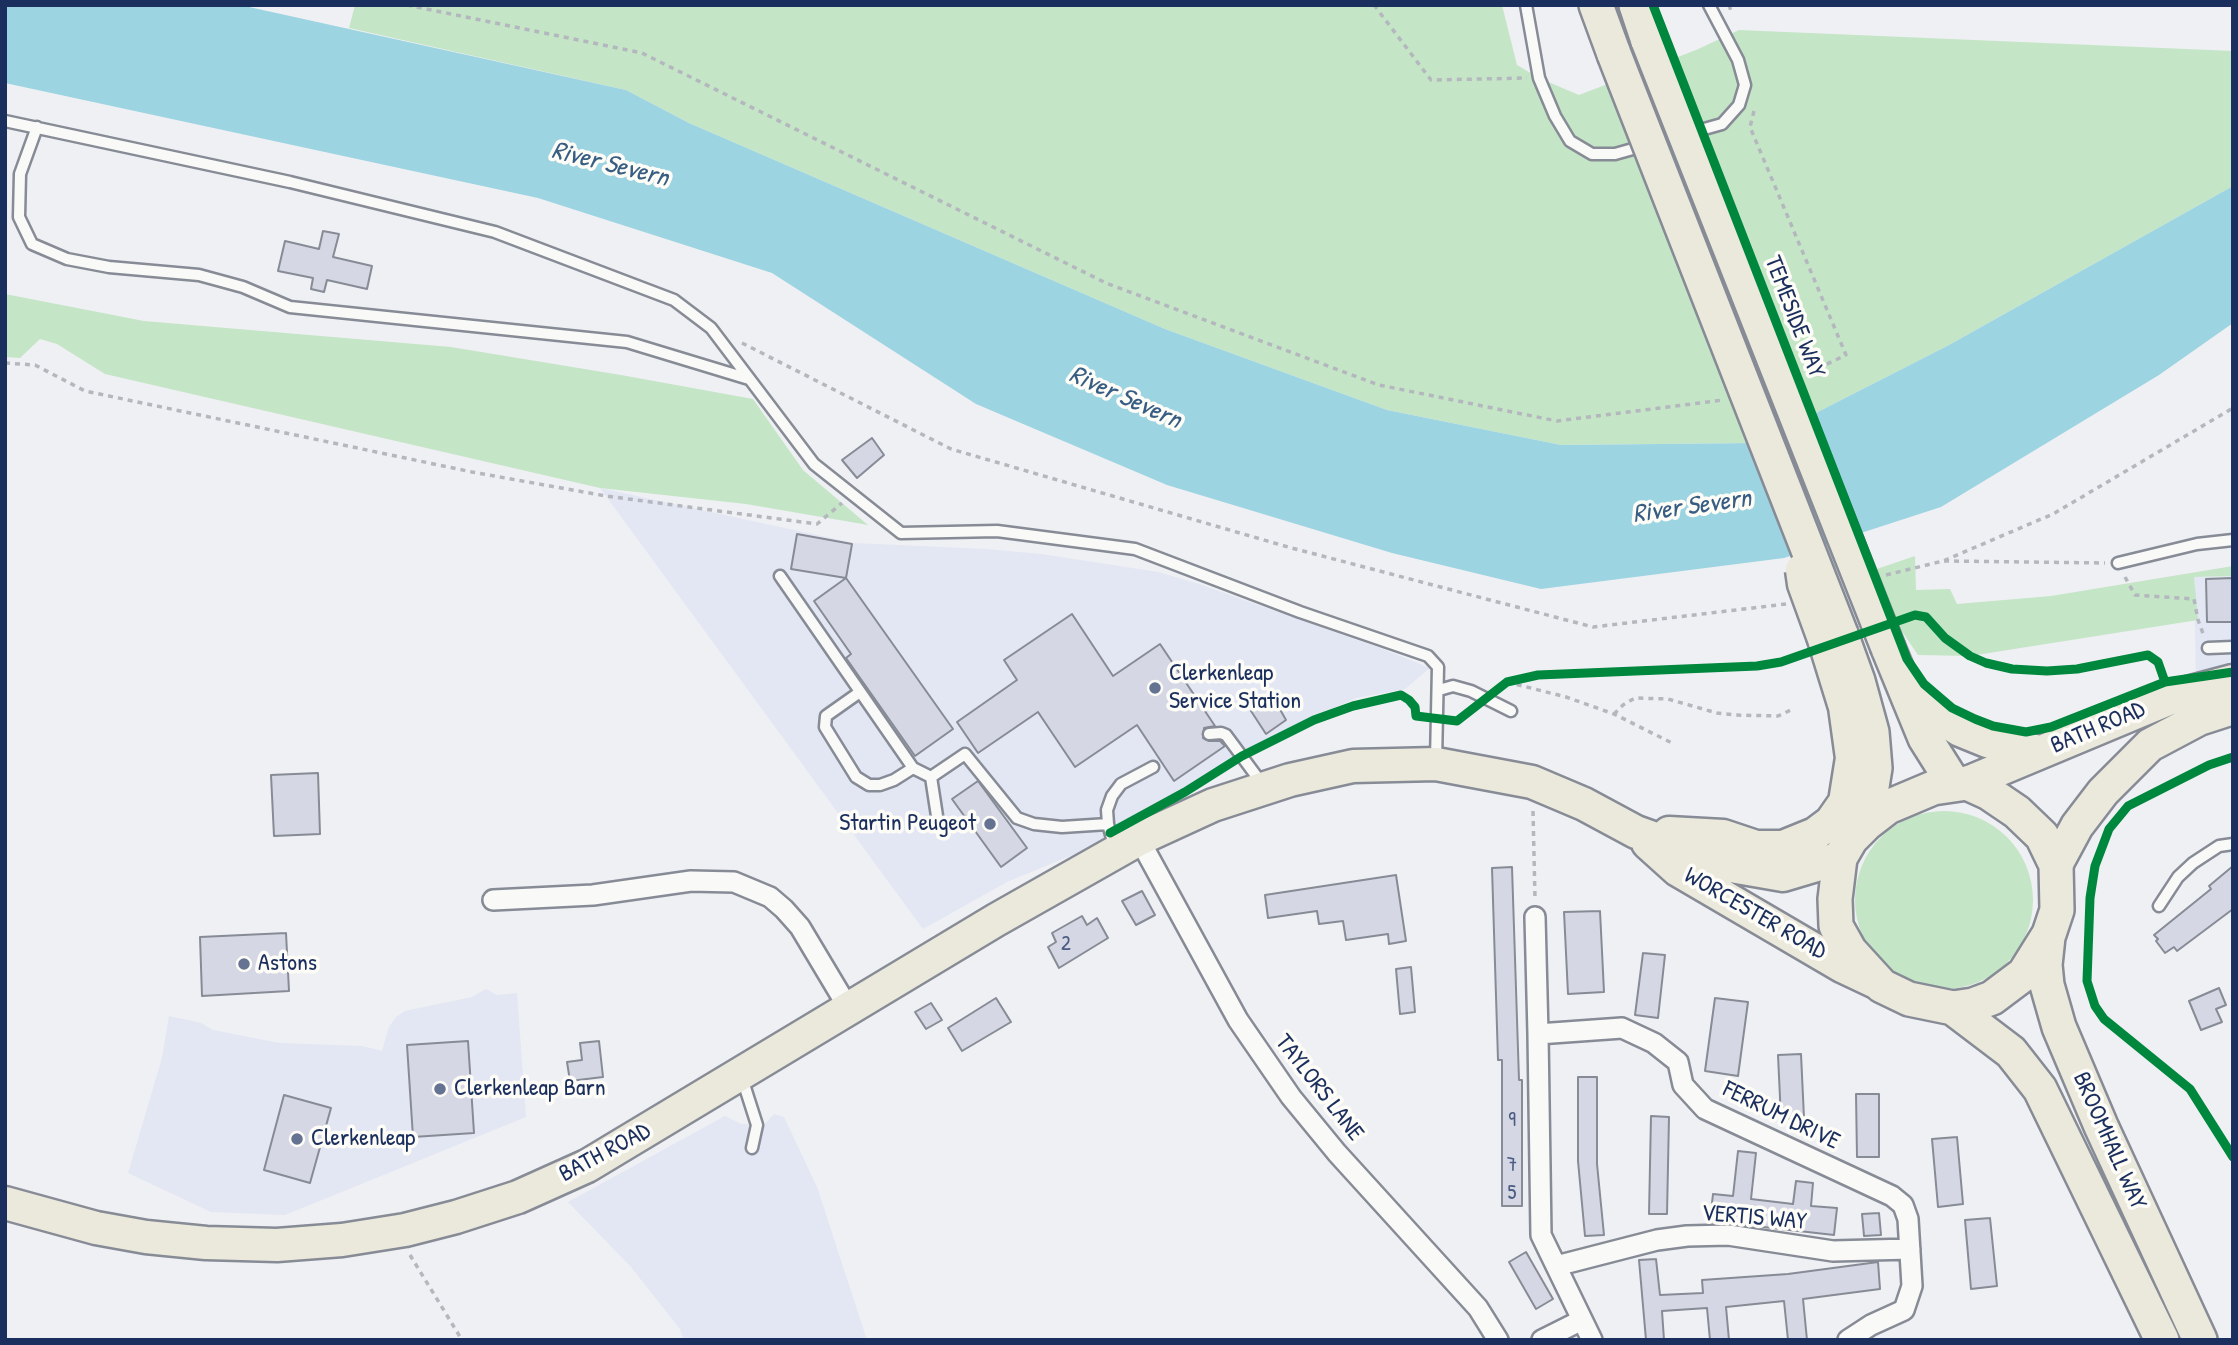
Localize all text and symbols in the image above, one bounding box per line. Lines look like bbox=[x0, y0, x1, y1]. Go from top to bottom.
water label: River Severn bbox=[548, 135, 672, 195]
street label: TEMESIDE WAY bbox=[1758, 252, 1830, 382]
water label: River Severn bbox=[1064, 360, 1186, 436]
water label: River Severn bbox=[1631, 483, 1753, 531]
place label: Clerkenleap Service Station bbox=[1169, 660, 1301, 716]
marker: Clerkenleap Service Station bbox=[1147, 680, 1163, 696]
street label: BATH ROAD bbox=[2047, 695, 2149, 761]
place label: Startin Peugeot bbox=[839, 810, 976, 838]
marker: Startin Peugeot bbox=[982, 816, 998, 832]
street label: WORCESTER ROAD bbox=[1679, 862, 1831, 966]
house number: 2 bbox=[1061, 931, 1071, 957]
place label: Astons bbox=[258, 950, 317, 978]
marker: Astons bbox=[236, 956, 252, 972]
street label: TAYLORS LANE bbox=[1268, 1029, 1370, 1147]
street label: BROOMHALL WAY bbox=[2066, 1068, 2152, 1214]
place label: Clerkenleap Barn bbox=[454, 1075, 605, 1103]
street label: FERRUM DRIVE bbox=[1718, 1075, 1844, 1157]
marker: Clerkenleap Barn bbox=[432, 1081, 448, 1097]
house number: 9 bbox=[1508, 1107, 1516, 1133]
street label: BATH ROAD bbox=[554, 1117, 656, 1189]
place label: Clerkenleap bbox=[311, 1125, 415, 1153]
marker: Clerkenleap bbox=[289, 1131, 305, 1147]
house number: 7 bbox=[1507, 1152, 1517, 1178]
house number: 5 bbox=[1508, 1180, 1516, 1206]
street label: VERTIS WAY bbox=[1700, 1199, 1808, 1237]

